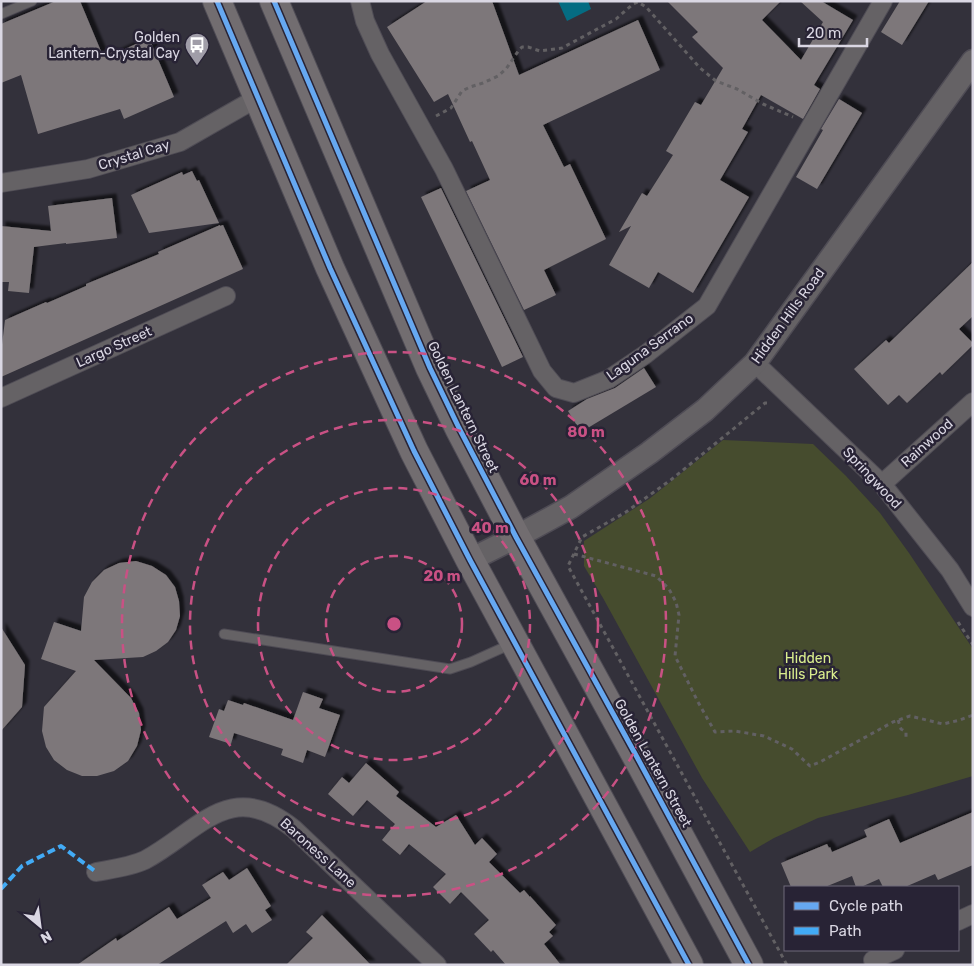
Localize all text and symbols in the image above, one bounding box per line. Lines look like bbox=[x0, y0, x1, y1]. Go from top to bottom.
scale bar bbox=[799, 15, 866, 47]
text: 20 m bbox=[806, 24, 841, 42]
place label: Golden Lantern-Crystal Cay bbox=[48, 29, 180, 62]
bus stop icon: Golden Lantern-Crystal Cay bbox=[184, 32, 210, 66]
street label: Crystal Cay bbox=[96, 136, 172, 174]
street label: Hidden Hills Road bbox=[748, 265, 828, 367]
street label: Laguna Serrano bbox=[603, 310, 697, 384]
street label: Largo Street bbox=[74, 323, 155, 371]
street label: Golden Lantern Street bbox=[424, 339, 502, 476]
street label: Rainwood bbox=[897, 415, 957, 471]
text: 80 m bbox=[567, 423, 605, 441]
street label: Springwood bbox=[839, 444, 905, 512]
text: 60 m bbox=[520, 471, 556, 489]
text: 40 m bbox=[471, 519, 509, 537]
text: 20 m bbox=[424, 567, 460, 585]
centre of rings bbox=[385, 615, 403, 633]
park label: Hidden Hills Park bbox=[778, 650, 839, 683]
street label: Golden Lantern Street bbox=[611, 696, 696, 831]
street label: Baroness Lane bbox=[277, 814, 360, 892]
legend bbox=[784, 886, 959, 951]
text: Cycle path bbox=[829, 897, 903, 915]
north arrow bbox=[15, 901, 65, 951]
text: Path bbox=[829, 922, 862, 940]
text: N bbox=[38, 927, 55, 947]

